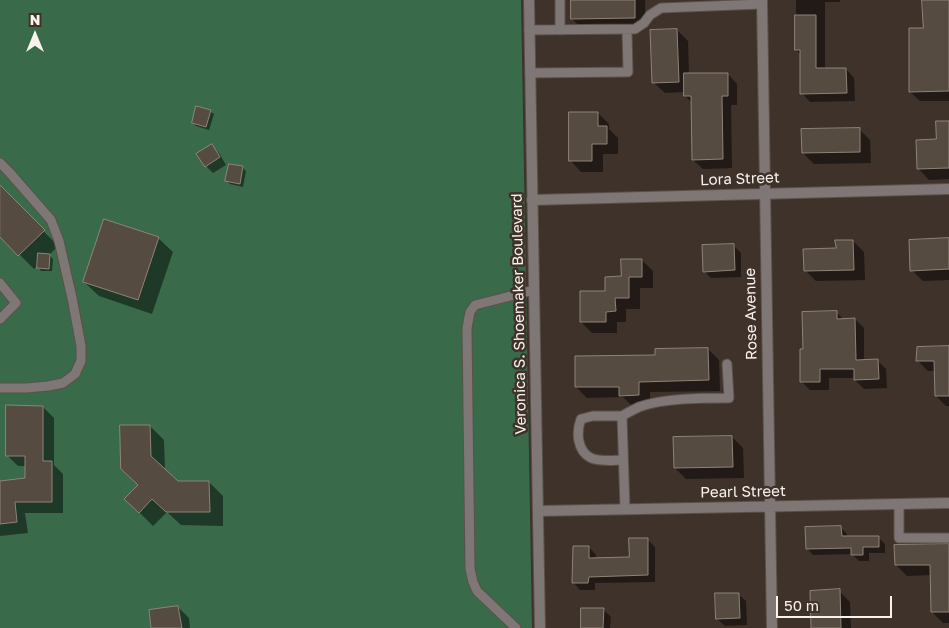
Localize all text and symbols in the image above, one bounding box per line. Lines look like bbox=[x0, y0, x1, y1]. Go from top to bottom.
north arrow bbox=[10, 10, 60, 60]
text: N bbox=[30, 11, 40, 28]
street label: Lora Street bbox=[700, 169, 780, 189]
street label: Veronica S. Shoemaker Boulevard bbox=[508, 193, 530, 435]
street label: Rose Avenue bbox=[741, 268, 761, 360]
street label: Pearl Street bbox=[700, 482, 786, 502]
scale bar bbox=[779, 586, 895, 618]
text: 50 m bbox=[784, 596, 819, 614]

